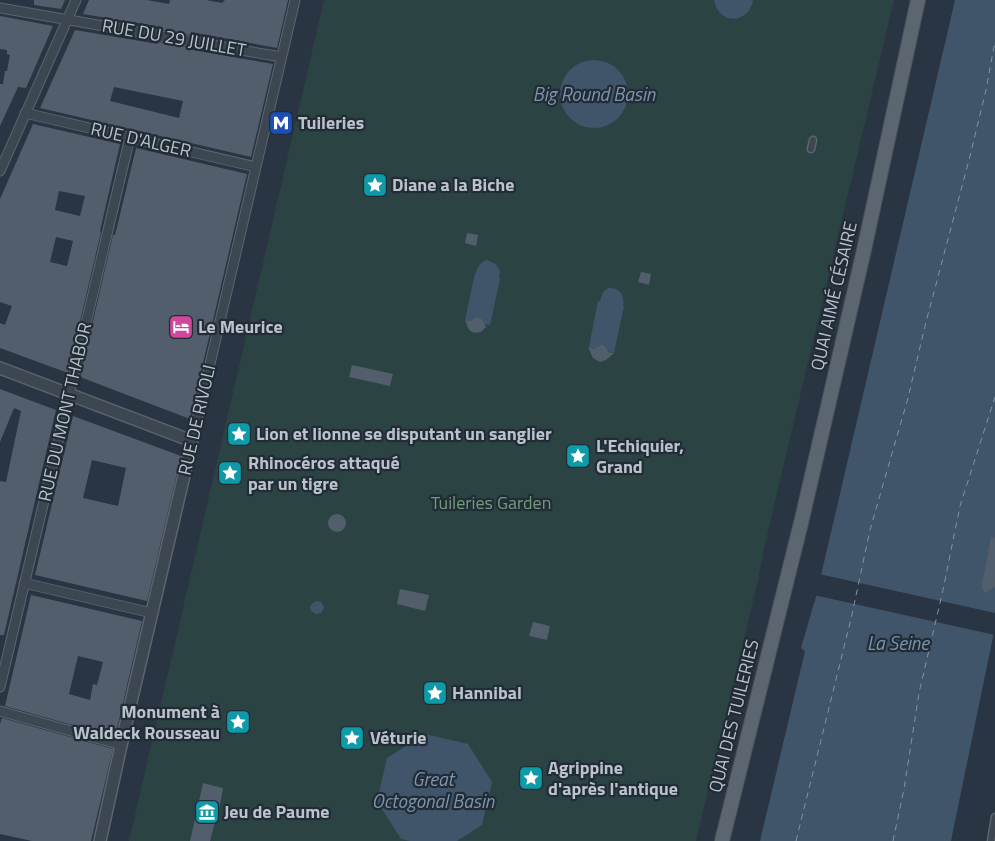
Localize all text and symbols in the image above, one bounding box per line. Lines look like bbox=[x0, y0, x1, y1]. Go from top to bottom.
street label: RUE DU 29 JUILLET bbox=[100, 12, 249, 64]
water label: Big Round Basin bbox=[533, 79, 656, 108]
place label: Tuileries bbox=[298, 109, 364, 136]
metro station icon: Tuileries bbox=[268, 110, 294, 136]
street label: RUE D'ALGER bbox=[88, 115, 194, 164]
place label: Diane a la Biche bbox=[392, 171, 514, 198]
place icon: Diane a la Biche bbox=[362, 172, 388, 198]
street label: QUAI AIMÉ CÉSAIRE bbox=[803, 219, 864, 373]
place label: Le Meurice bbox=[198, 313, 283, 340]
hotel icon: Le Meurice bbox=[168, 314, 194, 340]
street label: RUE DU MONT THABOR bbox=[31, 320, 98, 504]
street label: RUE DE RIVOLI bbox=[171, 362, 222, 478]
place label: Lion et lionne se disputant un sanglier bbox=[256, 420, 552, 447]
place icon: Lion et lionne se disputant un sanglier bbox=[226, 421, 252, 447]
place label: L'Echiquier, Grand bbox=[596, 432, 684, 480]
place icon: L'Echiquier, Grand bbox=[565, 443, 591, 469]
place label: Rhinocéros attaqué par un tigre bbox=[248, 449, 400, 497]
place icon: Rhinocéros attaqué par un tigre bbox=[217, 460, 243, 486]
park label: Tuileries Garden bbox=[431, 489, 551, 516]
water label: La Seine bbox=[867, 628, 930, 657]
street label: QUAI DES TUILERIES bbox=[701, 636, 766, 795]
place label: Hannibal bbox=[452, 679, 522, 706]
place icon: Hannibal bbox=[422, 680, 448, 706]
place label: Monument à Waldeck Rousseau bbox=[73, 698, 220, 746]
place icon: Monument à Waldeck Rousseau bbox=[225, 709, 251, 735]
place label: Véturie bbox=[370, 724, 427, 751]
place icon: Véturie bbox=[339, 725, 365, 751]
place label: Agrippine d'après l'antique bbox=[548, 754, 678, 802]
water label: Great Octogonal Basin bbox=[372, 764, 495, 815]
place icon: Agrippine d'après l'antique bbox=[518, 765, 544, 791]
place label: Jeu de Paume bbox=[224, 798, 329, 825]
museum icon: Jeu de Paume bbox=[194, 799, 220, 825]

